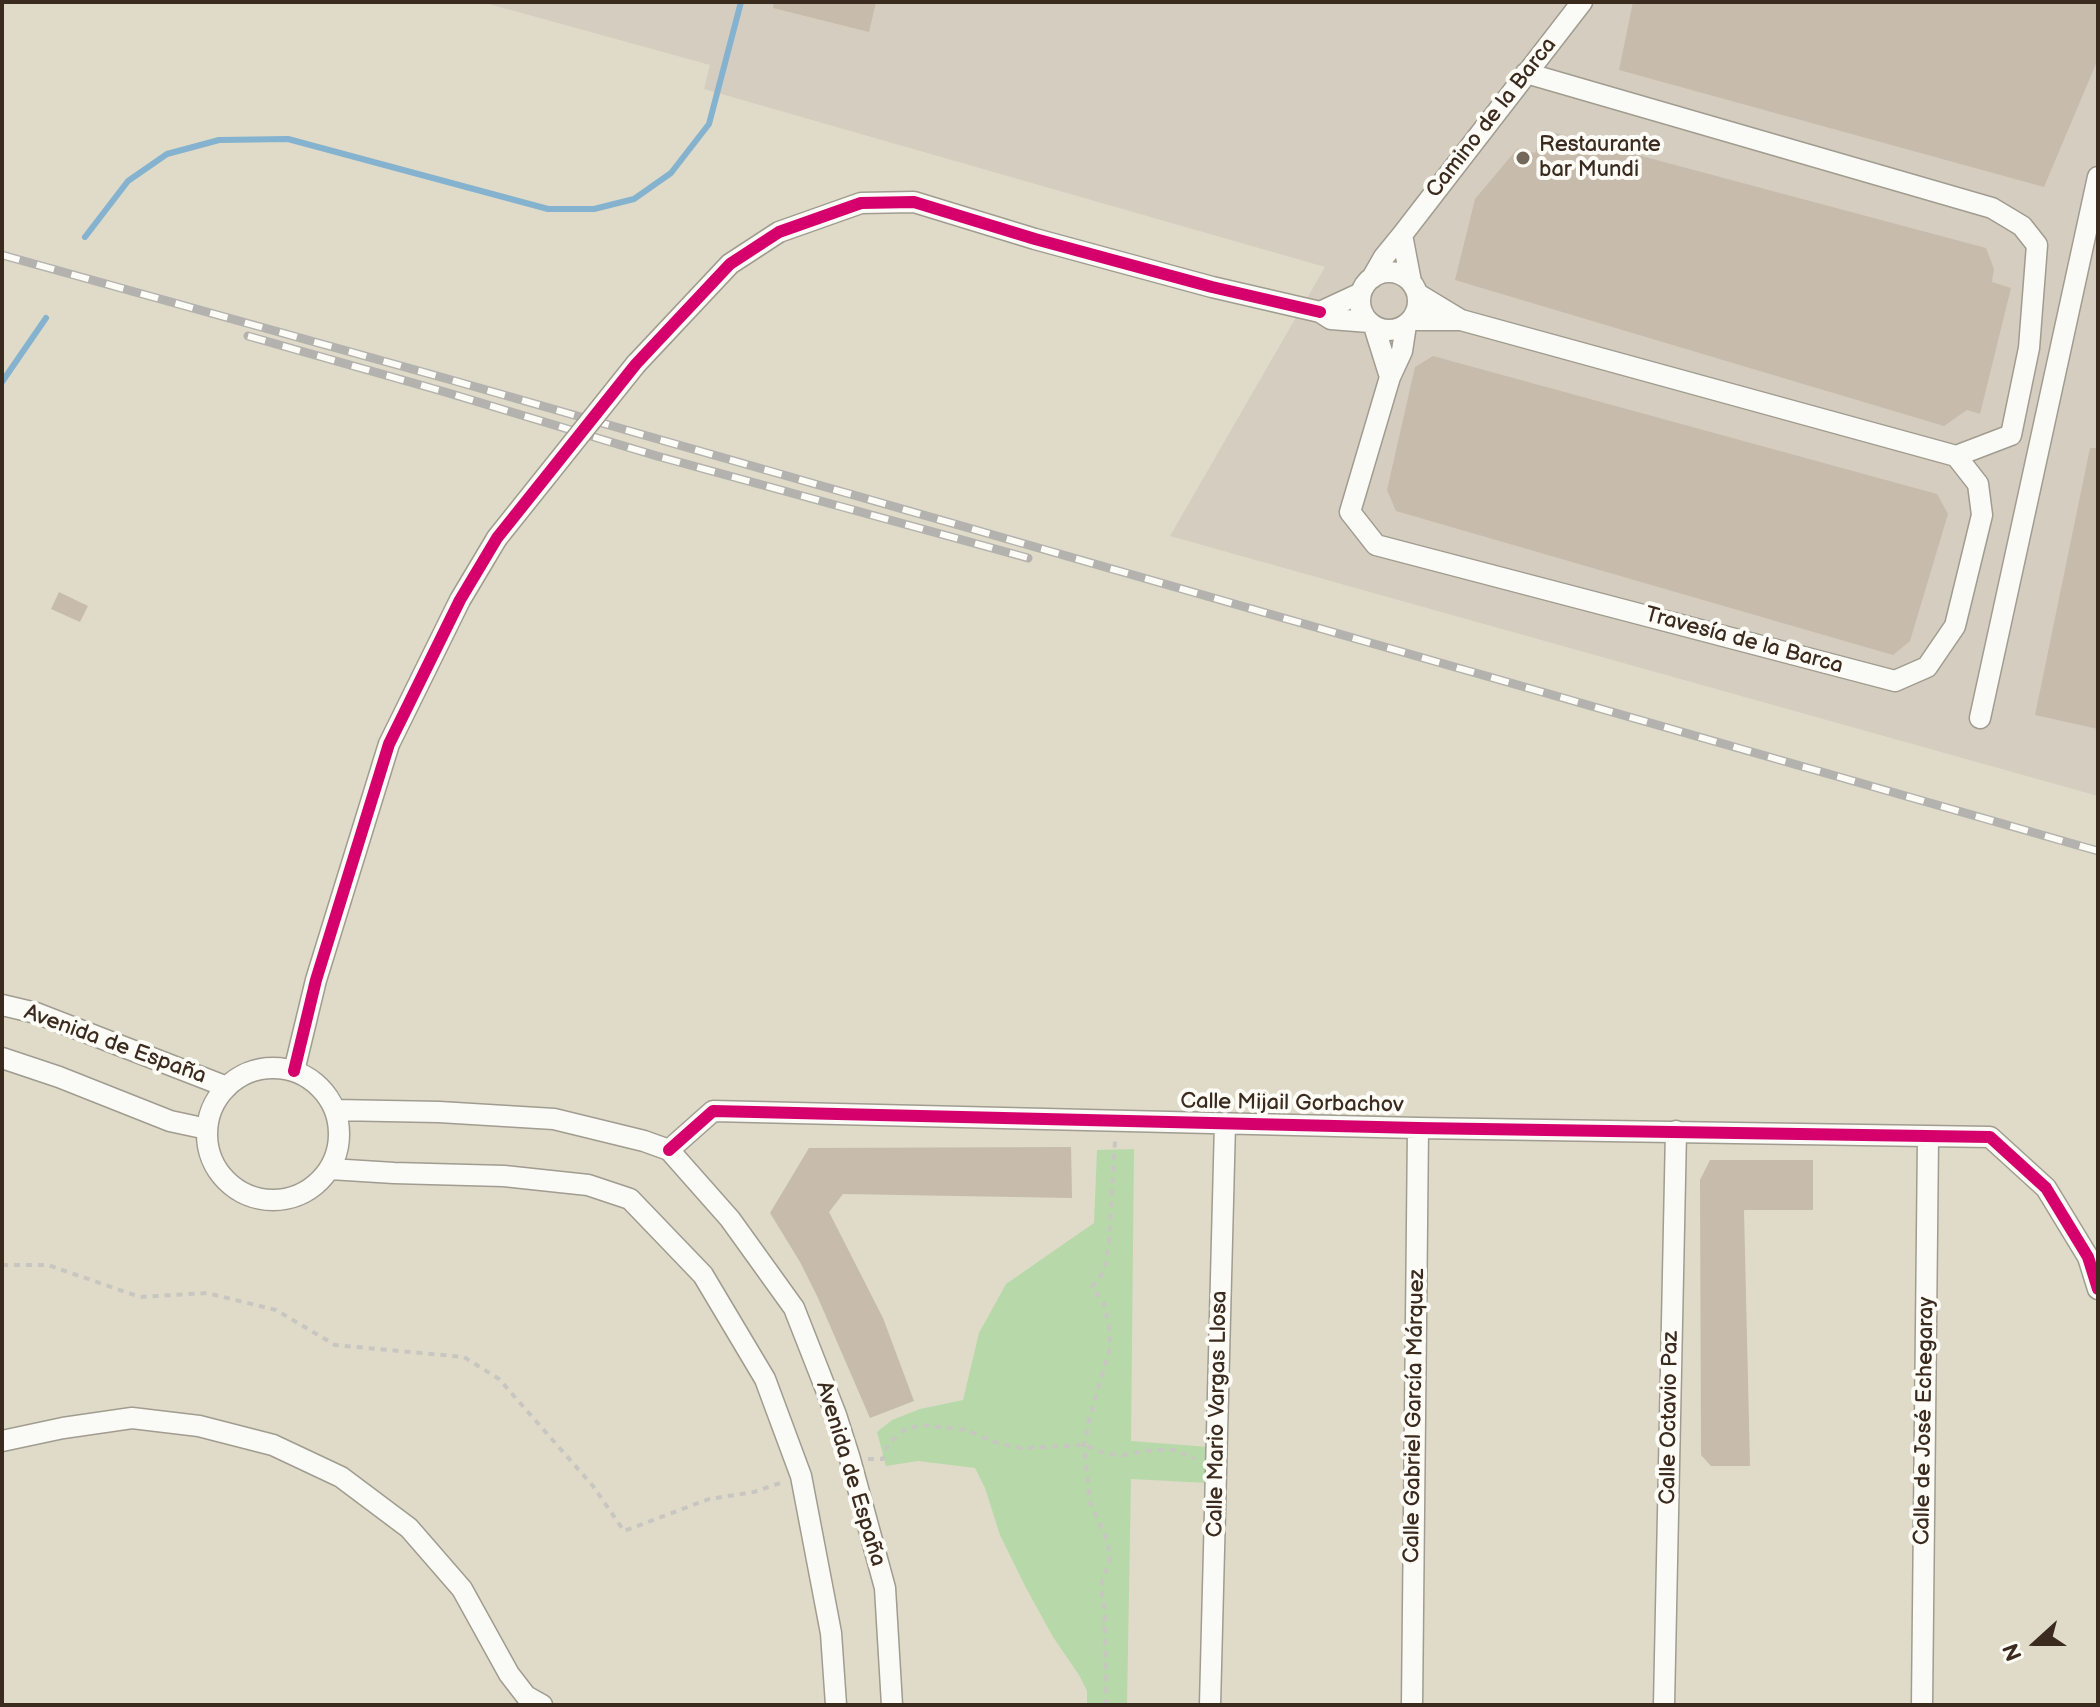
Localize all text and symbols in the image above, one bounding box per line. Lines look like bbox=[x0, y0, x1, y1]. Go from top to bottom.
street label: Camino de la Barca bbox=[1421, 33, 1563, 203]
place label: Restaurante bar Mundi bbox=[1539, 132, 1661, 184]
marker: Restaurante bar Mundi bbox=[1514, 149, 1532, 167]
street label: Travesía de la Barca bbox=[1642, 602, 1846, 680]
street label: Avenida de España bbox=[20, 1000, 210, 1090]
street label: Calle Mijail Gorbachov bbox=[1180, 1089, 1404, 1119]
street label: Calle Gabriel García Márquez bbox=[1399, 1269, 1431, 1563]
street label: Calle Mario Vargas Llosa bbox=[1203, 1290, 1233, 1538]
street label: Calle de José Echegaray bbox=[1910, 1297, 1940, 1545]
street label: Calle Octavio Paz bbox=[1655, 1331, 1685, 1505]
street label: Avenida de España bbox=[809, 1378, 891, 1570]
north arrow bbox=[1996, 1603, 2076, 1683]
text: N bbox=[1998, 1639, 2029, 1664]

